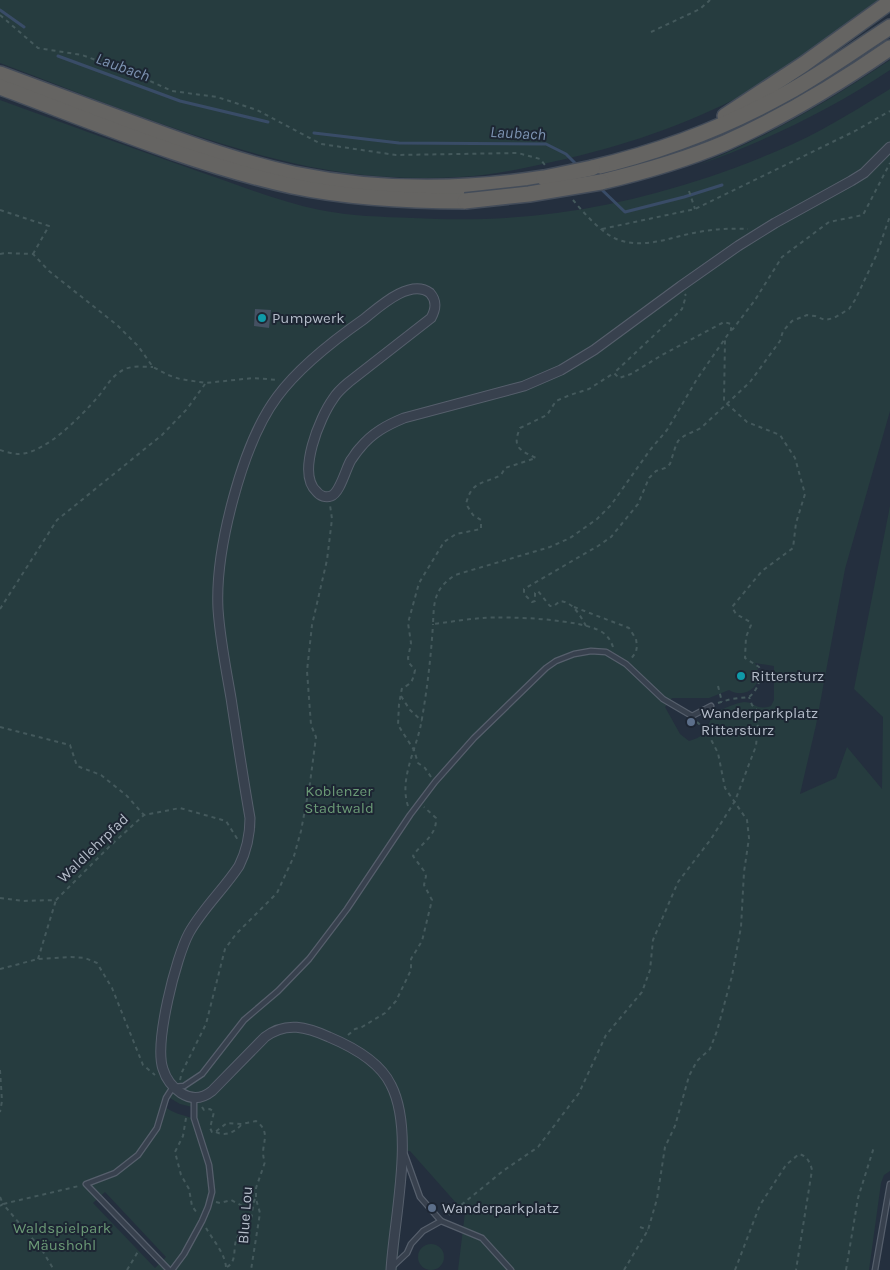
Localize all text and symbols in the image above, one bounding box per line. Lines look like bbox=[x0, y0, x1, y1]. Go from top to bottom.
water label: Laubach bbox=[93, 48, 153, 86]
water label: Laubach bbox=[489, 122, 547, 144]
place label: Pumpwerk bbox=[272, 309, 345, 327]
marker: Pumpwerk bbox=[256, 312, 268, 324]
place label: Rittersturz bbox=[751, 667, 824, 685]
marker: Rittersturz bbox=[735, 670, 747, 682]
place label: Wanderparkplatz Rittersturz bbox=[701, 704, 818, 739]
marker: Wanderparkplatz Rittersturz bbox=[685, 716, 697, 728]
park label: Koblenzer Stadtwald bbox=[304, 782, 374, 817]
street label: Waldlehrpfad bbox=[54, 810, 132, 886]
street label: Blue Lou bbox=[234, 1185, 256, 1245]
place label: Wanderparkplatz bbox=[442, 1199, 559, 1217]
marker: Wanderparkplatz bbox=[426, 1202, 438, 1214]
park label: Waldspielpark Mäushohl bbox=[13, 1219, 111, 1254]

